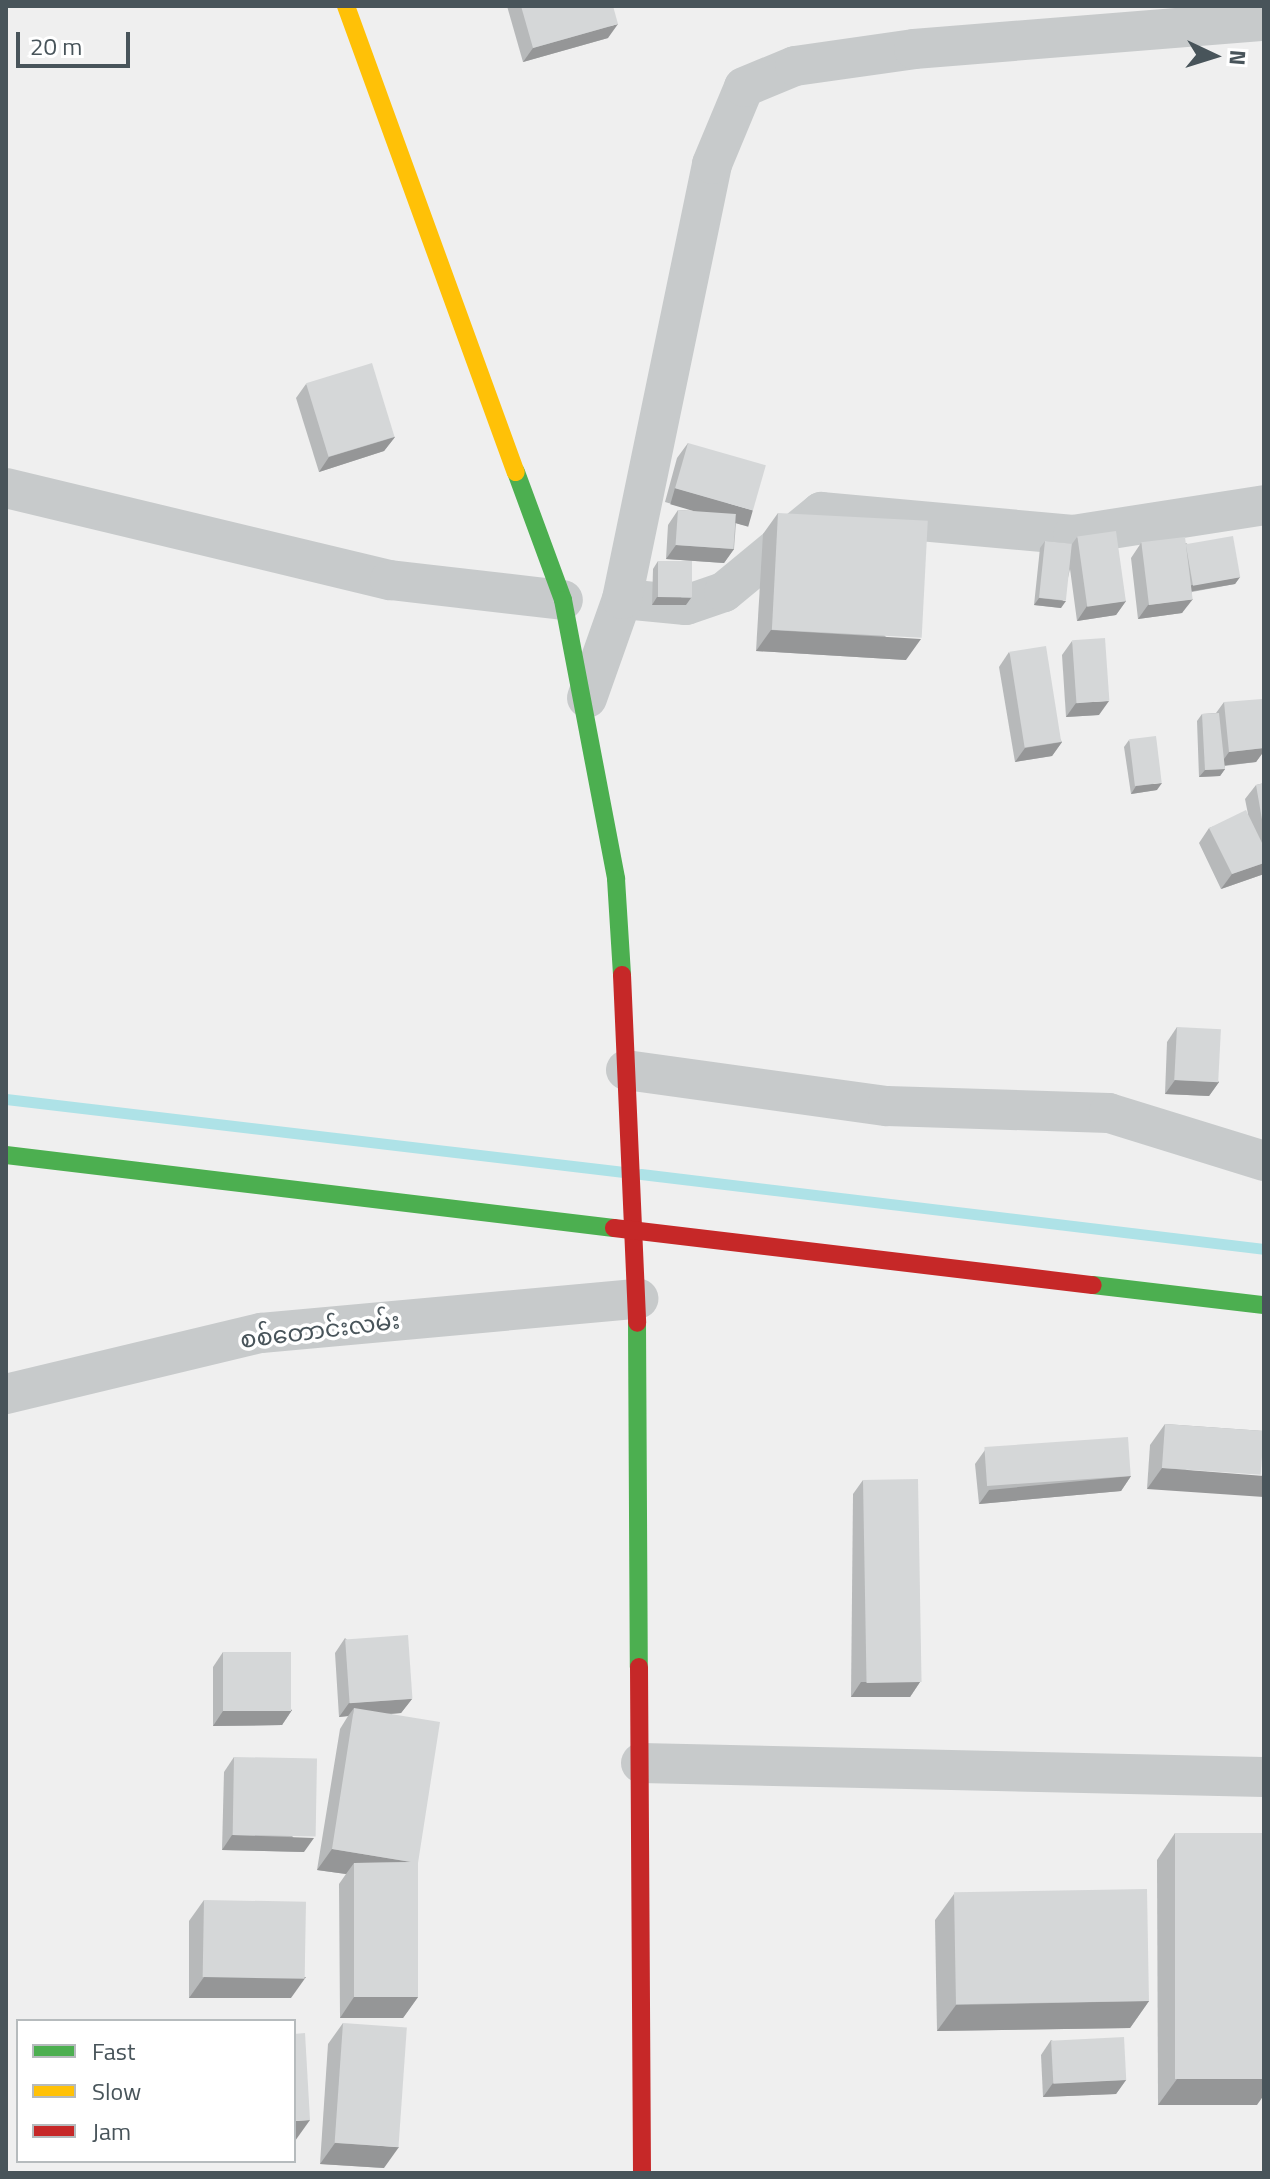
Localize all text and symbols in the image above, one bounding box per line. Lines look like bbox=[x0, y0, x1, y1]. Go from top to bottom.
scale bar bbox=[20, 16, 134, 66]
north arrow bbox=[1174, 16, 1254, 96]
text: 20 m bbox=[30, 28, 82, 64]
text: N bbox=[1220, 49, 1255, 66]
street label: စစ်တောင်းလမ်း bbox=[239, 1306, 401, 1354]
legend bbox=[16, 2019, 296, 2163]
text: Fast bbox=[92, 2033, 135, 2069]
text: Slow bbox=[92, 2073, 141, 2109]
text: Jam bbox=[92, 2113, 131, 2149]

